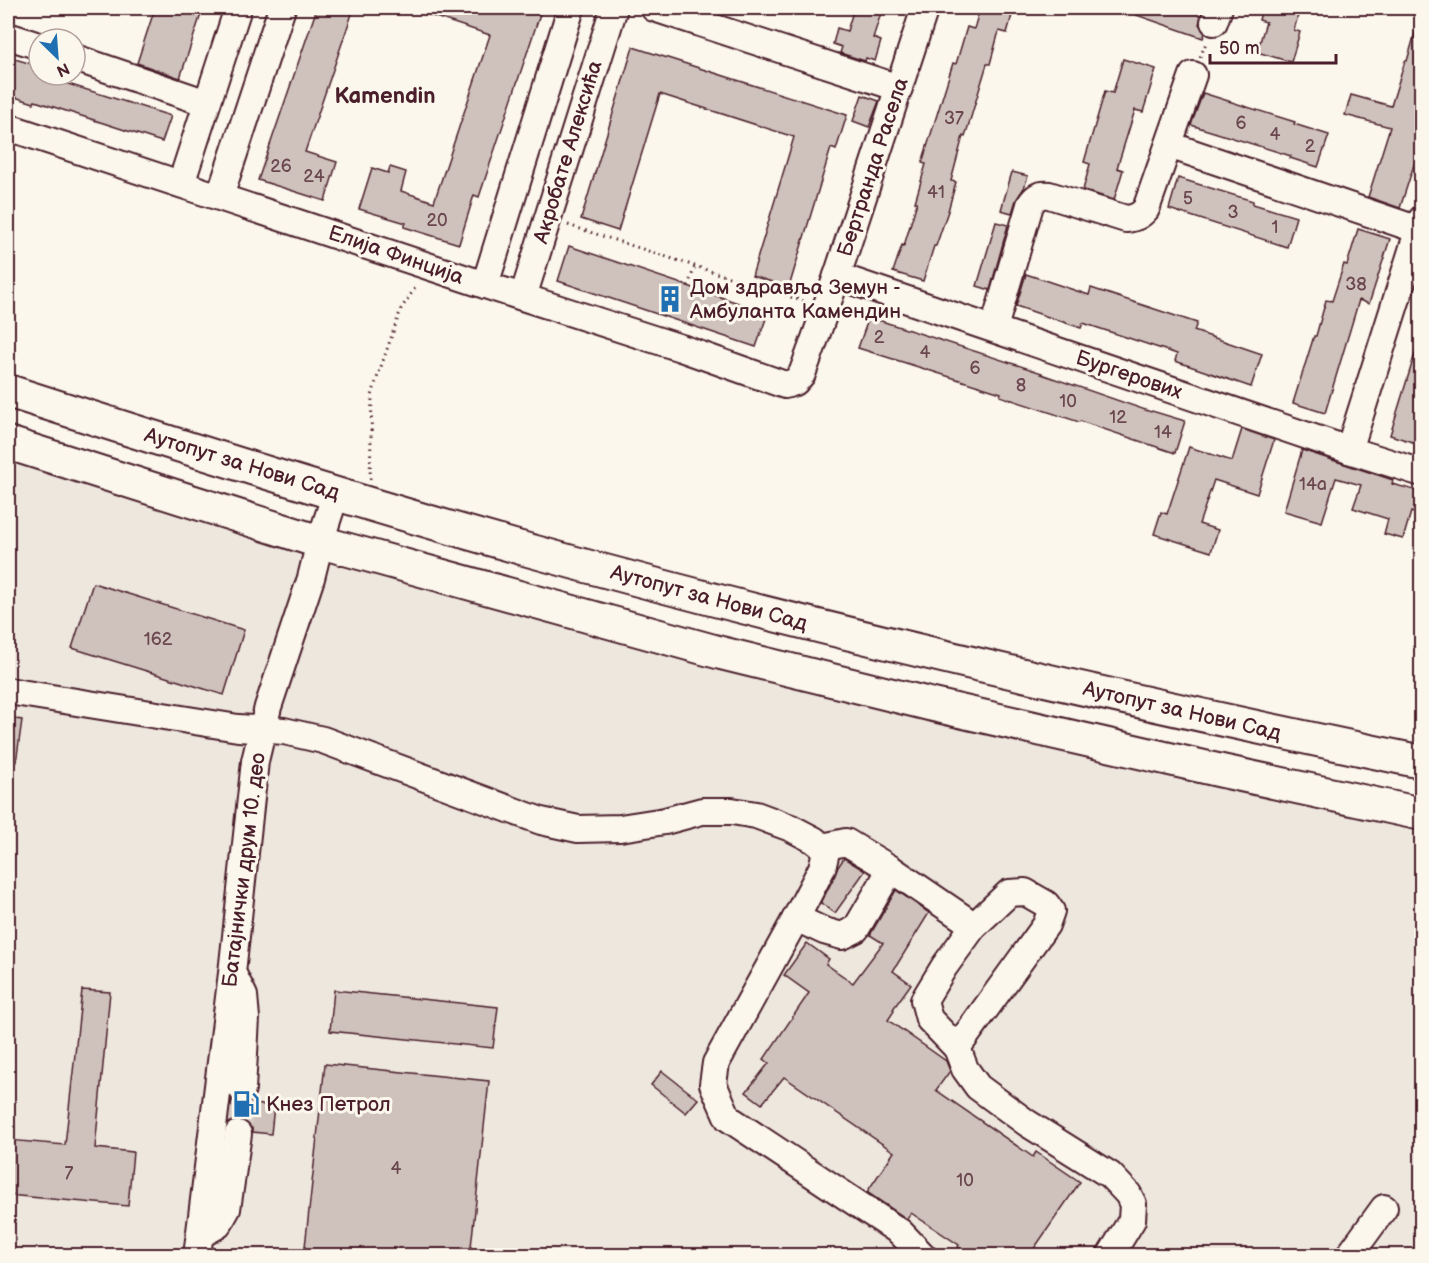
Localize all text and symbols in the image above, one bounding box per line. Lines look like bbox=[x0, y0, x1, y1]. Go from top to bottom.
north arrow bbox=[27, 27, 87, 87]
scale bar bbox=[1210, 27, 1336, 65]
text: 50 m bbox=[1219, 38, 1260, 59]
street label: Акробате Алексића bbox=[528, 57, 608, 247]
text: N bbox=[53, 58, 72, 80]
street label: Бертранда Расела bbox=[832, 74, 914, 260]
district label: Kamendin bbox=[335, 83, 435, 110]
house number: 37 bbox=[944, 108, 964, 129]
house number: 6 bbox=[1236, 113, 1247, 134]
house number: 4 bbox=[1270, 124, 1281, 145]
house number: 2 bbox=[1305, 136, 1316, 157]
house number: 26 bbox=[270, 156, 292, 177]
house number: 24 bbox=[303, 166, 325, 187]
house number: 41 bbox=[927, 182, 945, 203]
house number: 5 bbox=[1183, 188, 1193, 209]
house number: 3 bbox=[1227, 202, 1239, 223]
house number: 20 bbox=[426, 210, 448, 231]
house number: 1 bbox=[1272, 217, 1278, 238]
street label: Елија Финција bbox=[325, 220, 467, 290]
house number: 38 bbox=[1345, 274, 1367, 295]
place label: Дом здравља Земун - Амбуланта Камендин bbox=[689, 275, 901, 324]
building icon: Дом здравља Земун - Амбуланта Камендин bbox=[655, 284, 685, 314]
house number: 2 bbox=[874, 327, 885, 348]
house number: 4 bbox=[920, 342, 931, 363]
street label: Бургерових bbox=[1072, 345, 1186, 405]
house number: 6 bbox=[970, 358, 981, 379]
house number: 8 bbox=[1016, 375, 1026, 396]
house number: 10 bbox=[1059, 391, 1077, 412]
house number: 12 bbox=[1109, 407, 1127, 428]
street label: Аутопут за Нови Сад bbox=[141, 422, 343, 506]
house number: 14 bbox=[1154, 422, 1172, 443]
house number: 14a bbox=[1299, 474, 1327, 495]
street label: Аутопут за Нови Сад bbox=[607, 559, 810, 636]
house number: 162 bbox=[144, 629, 173, 650]
street label: Аутопут за Нови Сад bbox=[1080, 676, 1284, 746]
street label: Батајнички друм 10. део bbox=[217, 751, 271, 989]
fuel station icon: Кнез Петрол bbox=[231, 1089, 261, 1119]
place label: Кнез Петрол bbox=[266, 1092, 391, 1117]
house number: 4 bbox=[391, 1158, 402, 1179]
house number: 7 bbox=[65, 1163, 74, 1184]
house number: 10 bbox=[956, 1170, 974, 1191]

